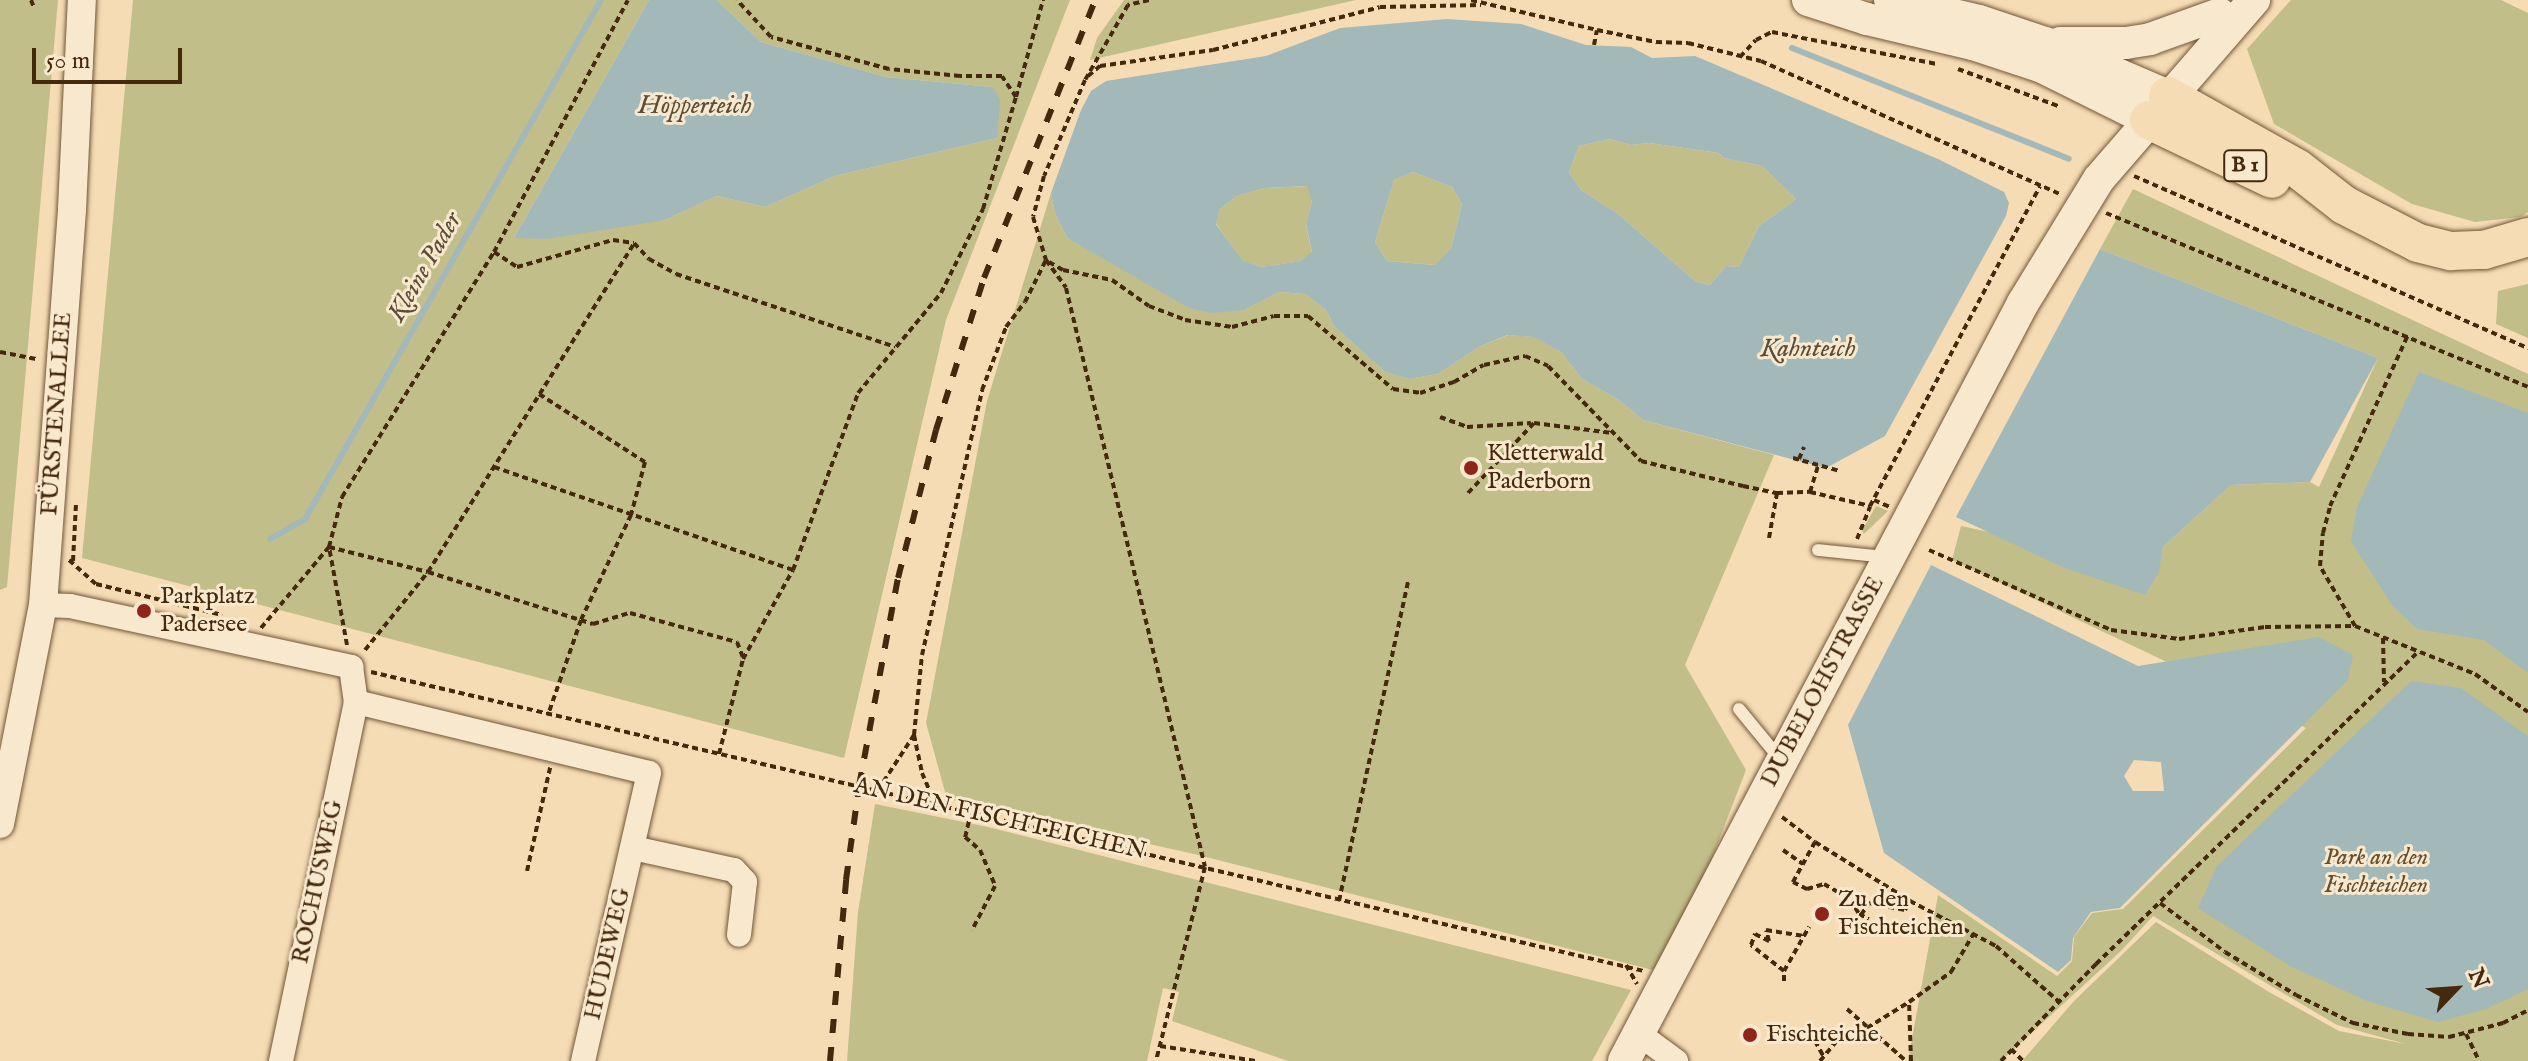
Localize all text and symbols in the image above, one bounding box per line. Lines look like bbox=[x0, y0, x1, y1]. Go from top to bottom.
scale bar bbox=[36, 32, 186, 82]
text: 50 m bbox=[46, 46, 90, 77]
water label: Höpperteich bbox=[638, 90, 752, 122]
road number: B 1 bbox=[2223, 148, 2267, 184]
water label: Kleine Pader bbox=[381, 207, 469, 327]
street label: FÜRSTENALLEE bbox=[36, 311, 78, 517]
water label: Kahnteich bbox=[1760, 333, 1856, 365]
place label: Kletterwald Paderborn bbox=[1487, 440, 1604, 496]
marker: Kletterwald Paderborn bbox=[1462, 459, 1480, 477]
street label: DUBELOHSTRASSE bbox=[1755, 572, 1891, 792]
place label: Parkplatz Padersee bbox=[160, 583, 255, 639]
marker: Parkplatz Padersee bbox=[135, 602, 153, 620]
street label: AN DEN FISCHTEICHEN bbox=[851, 771, 1149, 867]
street label: ROCHUSWEG bbox=[287, 798, 349, 966]
park label: Park an den Fischteichen bbox=[2324, 844, 2428, 900]
street label: HUDEWEG bbox=[579, 885, 637, 1023]
place label: Zu den Fischteichen bbox=[1838, 886, 1963, 942]
marker: Zu den Fischteichen bbox=[1813, 905, 1831, 923]
north arrow bbox=[2416, 949, 2496, 1029]
text: N bbox=[2461, 964, 2494, 993]
place label: Fischteiche bbox=[1766, 1021, 1879, 1049]
marker: Fischteiche bbox=[1741, 1026, 1759, 1044]

